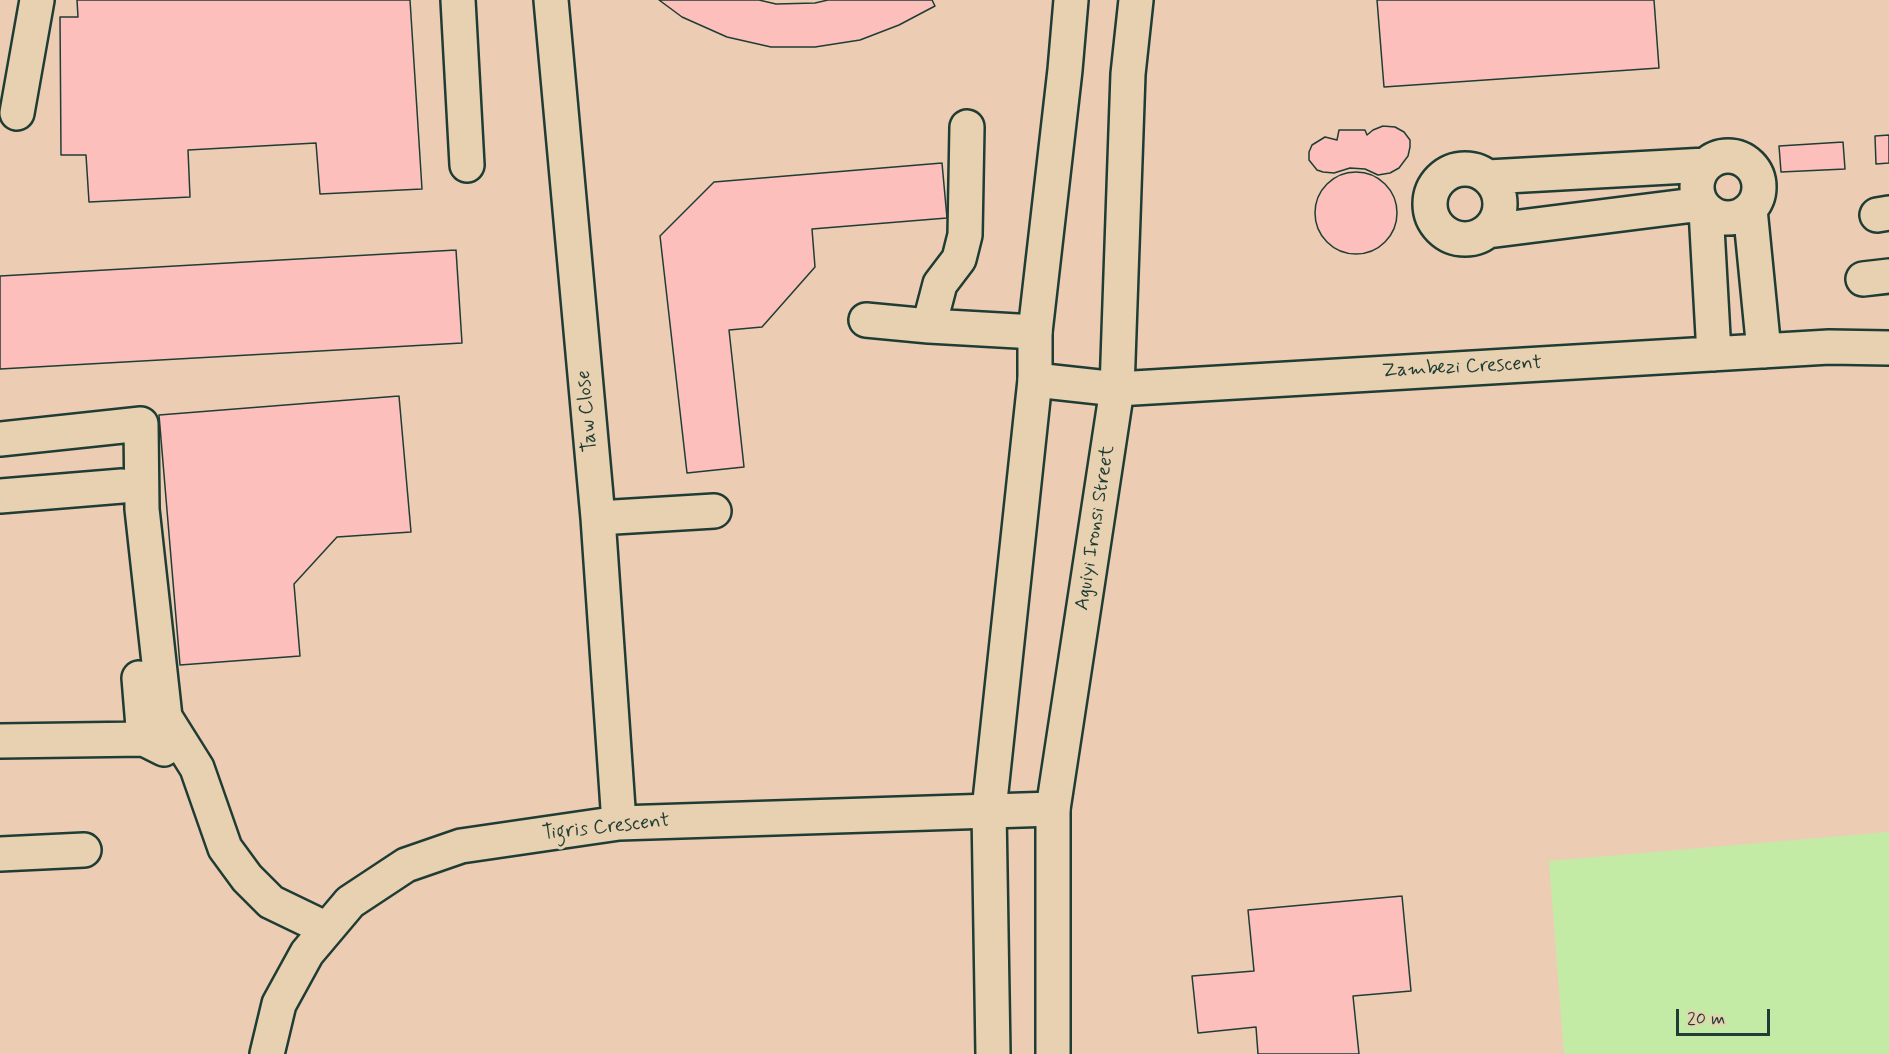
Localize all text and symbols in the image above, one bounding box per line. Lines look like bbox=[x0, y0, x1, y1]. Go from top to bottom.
street label: Zambezi Crescent bbox=[1381, 352, 1543, 384]
street label: Taw Close bbox=[572, 369, 604, 453]
street label: Aguiyi Ironsi Street bbox=[1071, 444, 1121, 612]
street label: Tigris Crescent bbox=[541, 809, 671, 847]
scale bar bbox=[1679, 997, 1774, 1035]
text: 20 m bbox=[1687, 1007, 1725, 1031]

